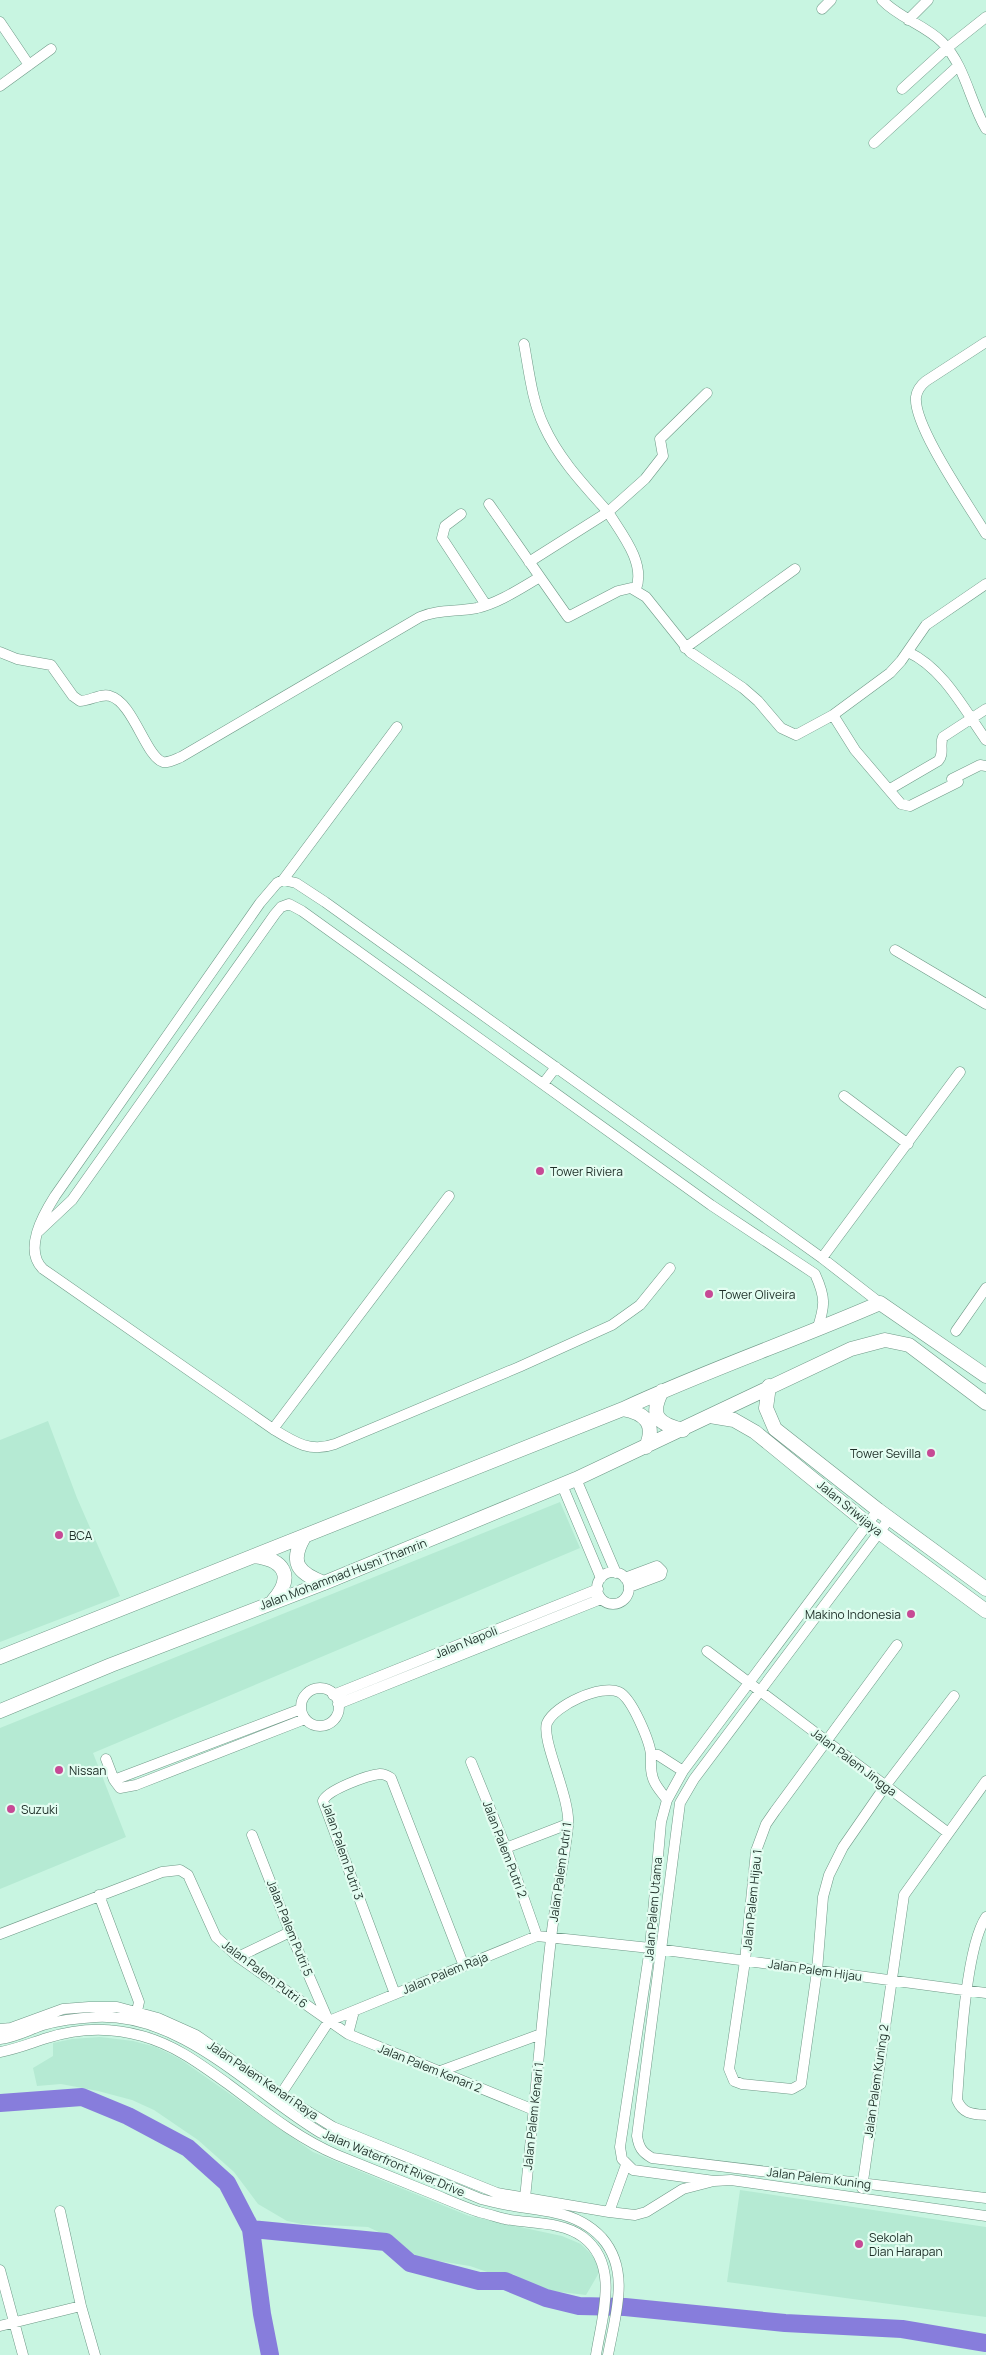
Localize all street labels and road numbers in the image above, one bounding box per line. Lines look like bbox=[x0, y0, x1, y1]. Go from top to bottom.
street label: Jalan Sriwijaya bbox=[814, 1476, 886, 1540]
street label: Jalan Mohammad Husni Thamrin bbox=[257, 1534, 429, 1614]
street label: Jalan Napoli bbox=[432, 1622, 500, 1662]
street label: Jalan Palem Jingga bbox=[808, 1724, 900, 1800]
street label: Jalan Palem Putri 2 bbox=[479, 1798, 531, 1900]
street label: Jalan Palem Putri 3 bbox=[318, 1800, 368, 1902]
street label: Jalan Palem Putri 1 bbox=[545, 1821, 575, 1923]
street label: Jalan Palem Hijau 1 bbox=[738, 1848, 766, 1952]
street label: Jalan Palem Utama bbox=[640, 1857, 666, 1961]
street label: Jalan Palem Putri 5 bbox=[263, 1877, 317, 1979]
street label: Jalan Palem Putri 6 bbox=[219, 1936, 311, 2012]
street label: Jalan Palem Raja bbox=[400, 1948, 490, 1998]
street label: Jalan Palem Hijau bbox=[767, 1955, 863, 1985]
street label: Jalan Palem Kuning 2 bbox=[860, 2023, 892, 2139]
street label: Jalan Palem Kenari Raya bbox=[204, 2036, 322, 2124]
street label: Jalan Palem Kenari 2 bbox=[375, 2039, 485, 2097]
street label: Jalan Palem Kenari 1 bbox=[519, 2061, 547, 2171]
street label: Jalan Waterfront River Drive bbox=[321, 2125, 467, 2201]
street label: Jalan Palem Kuning bbox=[766, 2163, 872, 2193]

